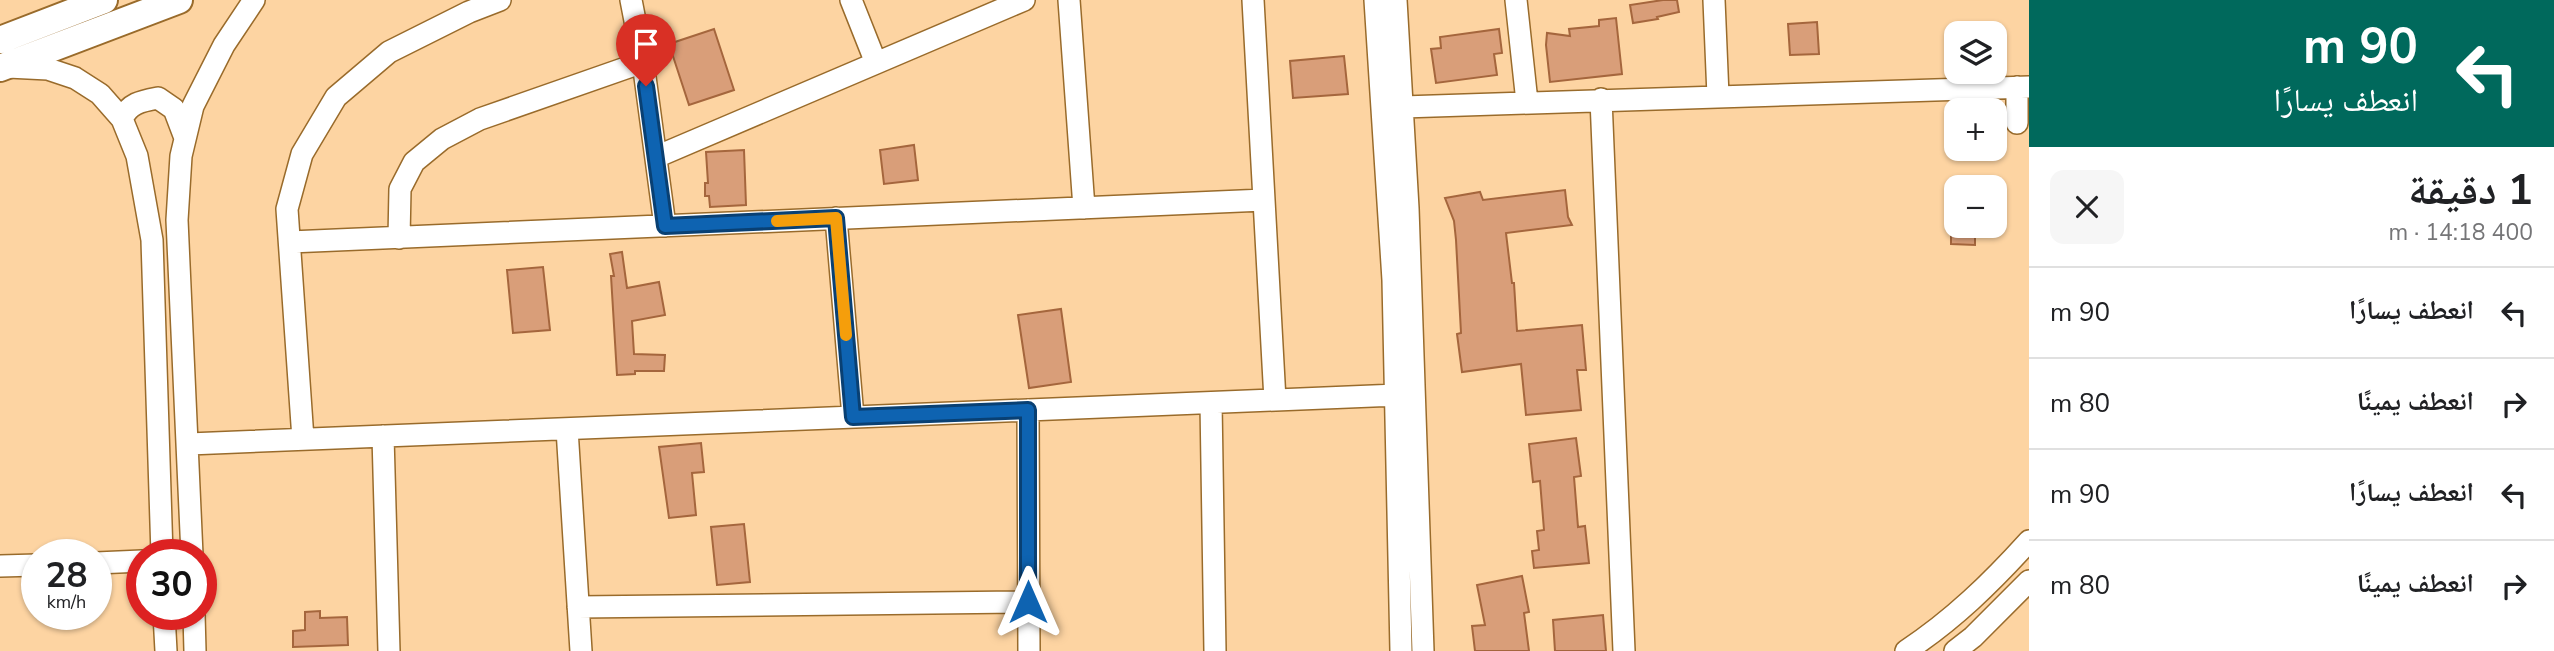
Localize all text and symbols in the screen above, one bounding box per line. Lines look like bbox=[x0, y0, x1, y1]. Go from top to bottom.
text: 90 m bbox=[2303, 13, 2418, 80]
pin bbox=[616, 14, 676, 86]
map controls bbox=[1944, 21, 2007, 238]
button: layers bbox=[1944, 21, 2007, 84]
icon: arrive bbox=[627, 25, 665, 63]
icon: left bbox=[2442, 28, 2533, 119]
text: انعطف يسارًا bbox=[2274, 79, 2418, 122]
button: + bbox=[1944, 98, 2007, 161]
text: 1 دقيقة bbox=[2408, 162, 2533, 219]
button: close bbox=[2050, 170, 2124, 244]
button: − bbox=[1944, 175, 2007, 238]
text: 400 m · 14:18 bbox=[2388, 217, 2533, 248]
text: انعطف يسارًا bbox=[2349, 293, 2474, 328]
icon: left bbox=[2495, 294, 2533, 332]
text: 90 m bbox=[2050, 295, 2110, 330]
text: انعطف يمينًا bbox=[2357, 384, 2474, 419]
icon: right bbox=[2495, 385, 2533, 423]
text: 80 m bbox=[2050, 386, 2110, 421]
text: انعطف يسارًا bbox=[2349, 475, 2474, 510]
icon: left bbox=[2495, 476, 2533, 514]
text: 90 m bbox=[2050, 477, 2110, 512]
speed limit sign: 30 bbox=[126, 539, 217, 630]
text: 28 bbox=[45, 552, 88, 599]
position arrow bbox=[991, 565, 1065, 639]
text: انعطف يمينًا bbox=[2357, 566, 2474, 601]
icon: right bbox=[2495, 567, 2533, 605]
text: 80 m bbox=[2050, 568, 2110, 603]
text: km/h bbox=[47, 590, 86, 614]

